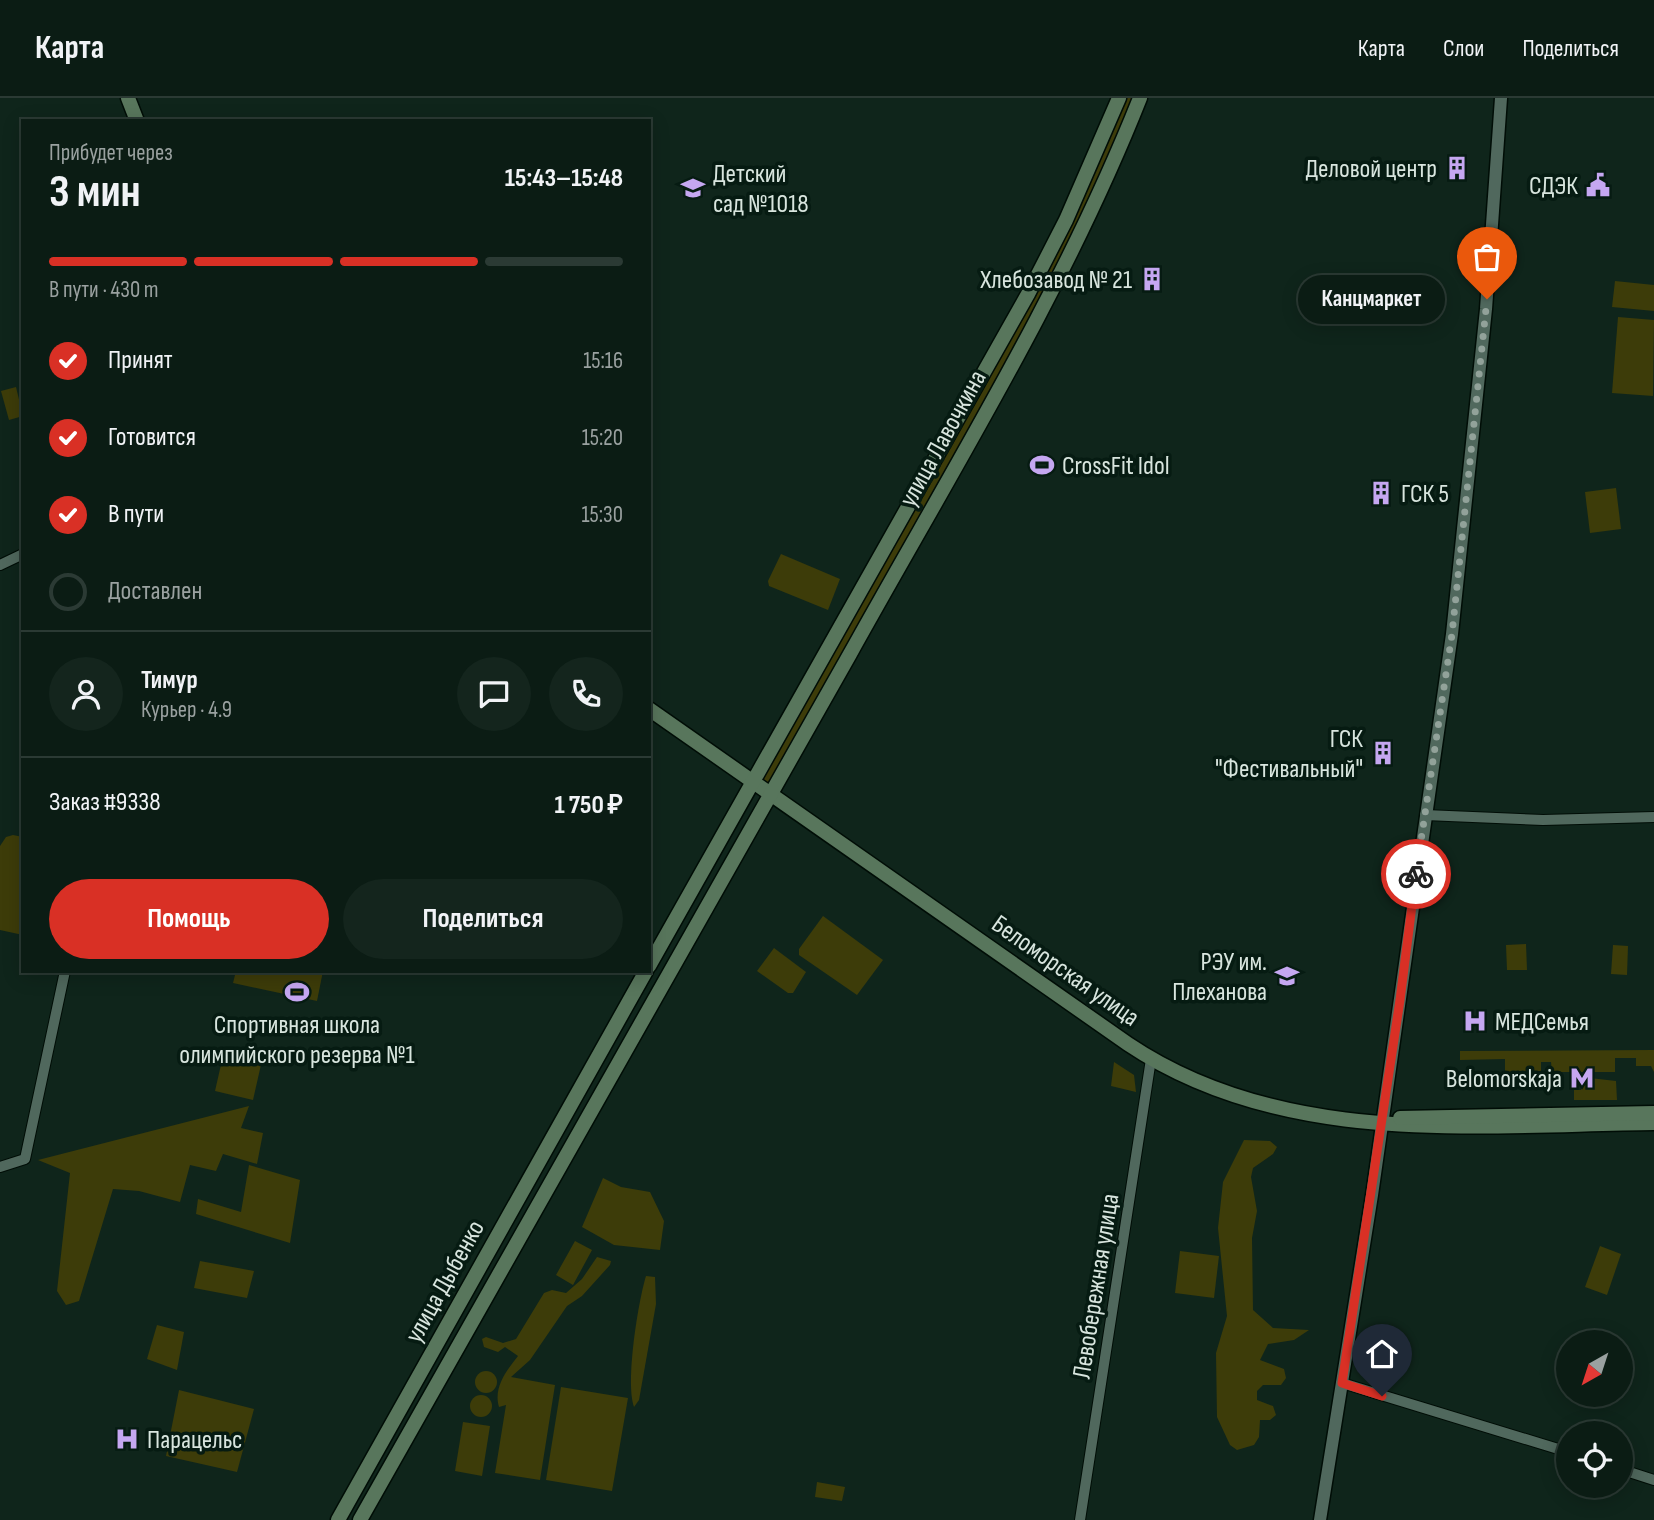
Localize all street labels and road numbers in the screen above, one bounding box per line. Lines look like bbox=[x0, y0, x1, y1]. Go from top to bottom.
street label: улица Лавочкина bbox=[893, 365, 993, 512]
street label: Беломорская улица bbox=[985, 909, 1145, 1034]
street label: Левобережная улица bbox=[1067, 1191, 1126, 1381]
street label: улица Дыбенко bbox=[399, 1215, 492, 1348]

